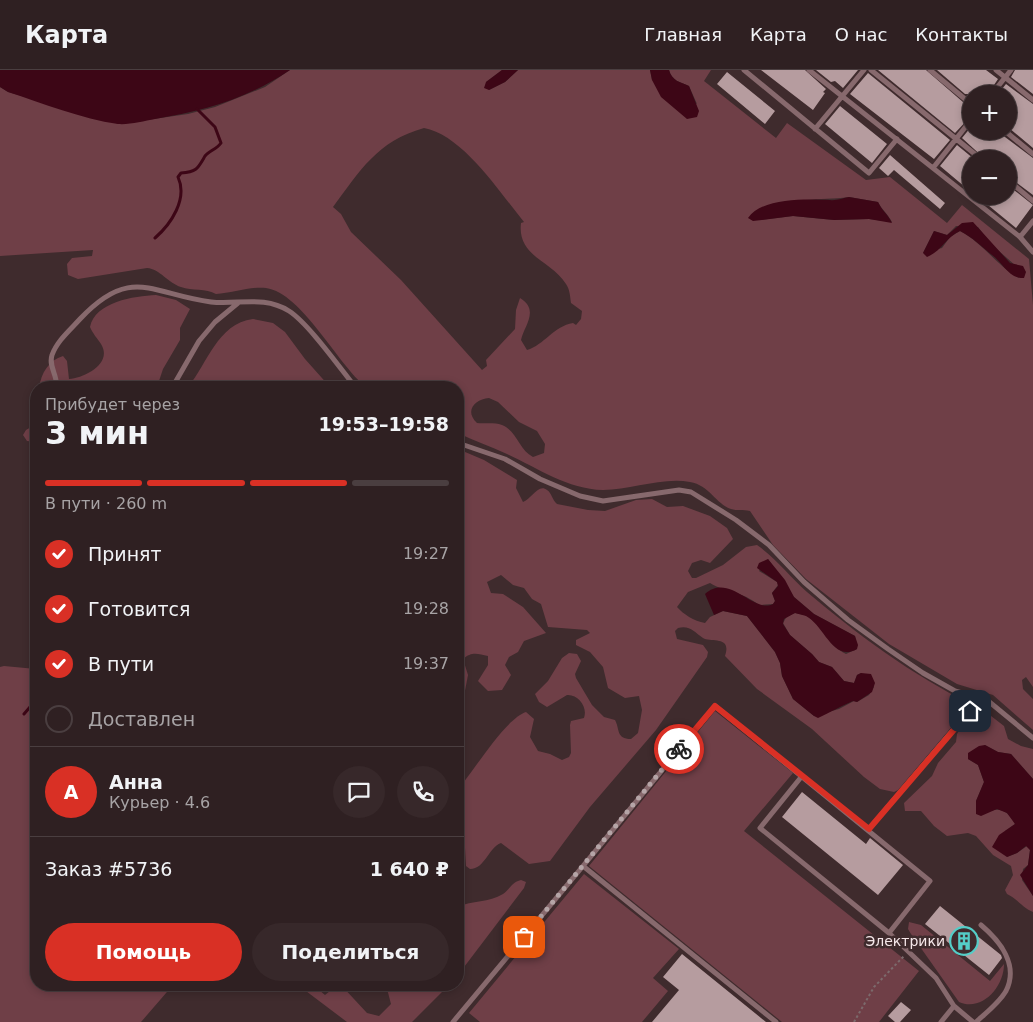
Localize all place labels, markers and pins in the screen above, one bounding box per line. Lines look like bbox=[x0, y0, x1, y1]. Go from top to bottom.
pin bbox=[949, 690, 991, 732]
pin bbox=[503, 916, 545, 958]
building icon: Электрики bbox=[949, 926, 979, 956]
place label: Электрики bbox=[866, 933, 945, 949]

